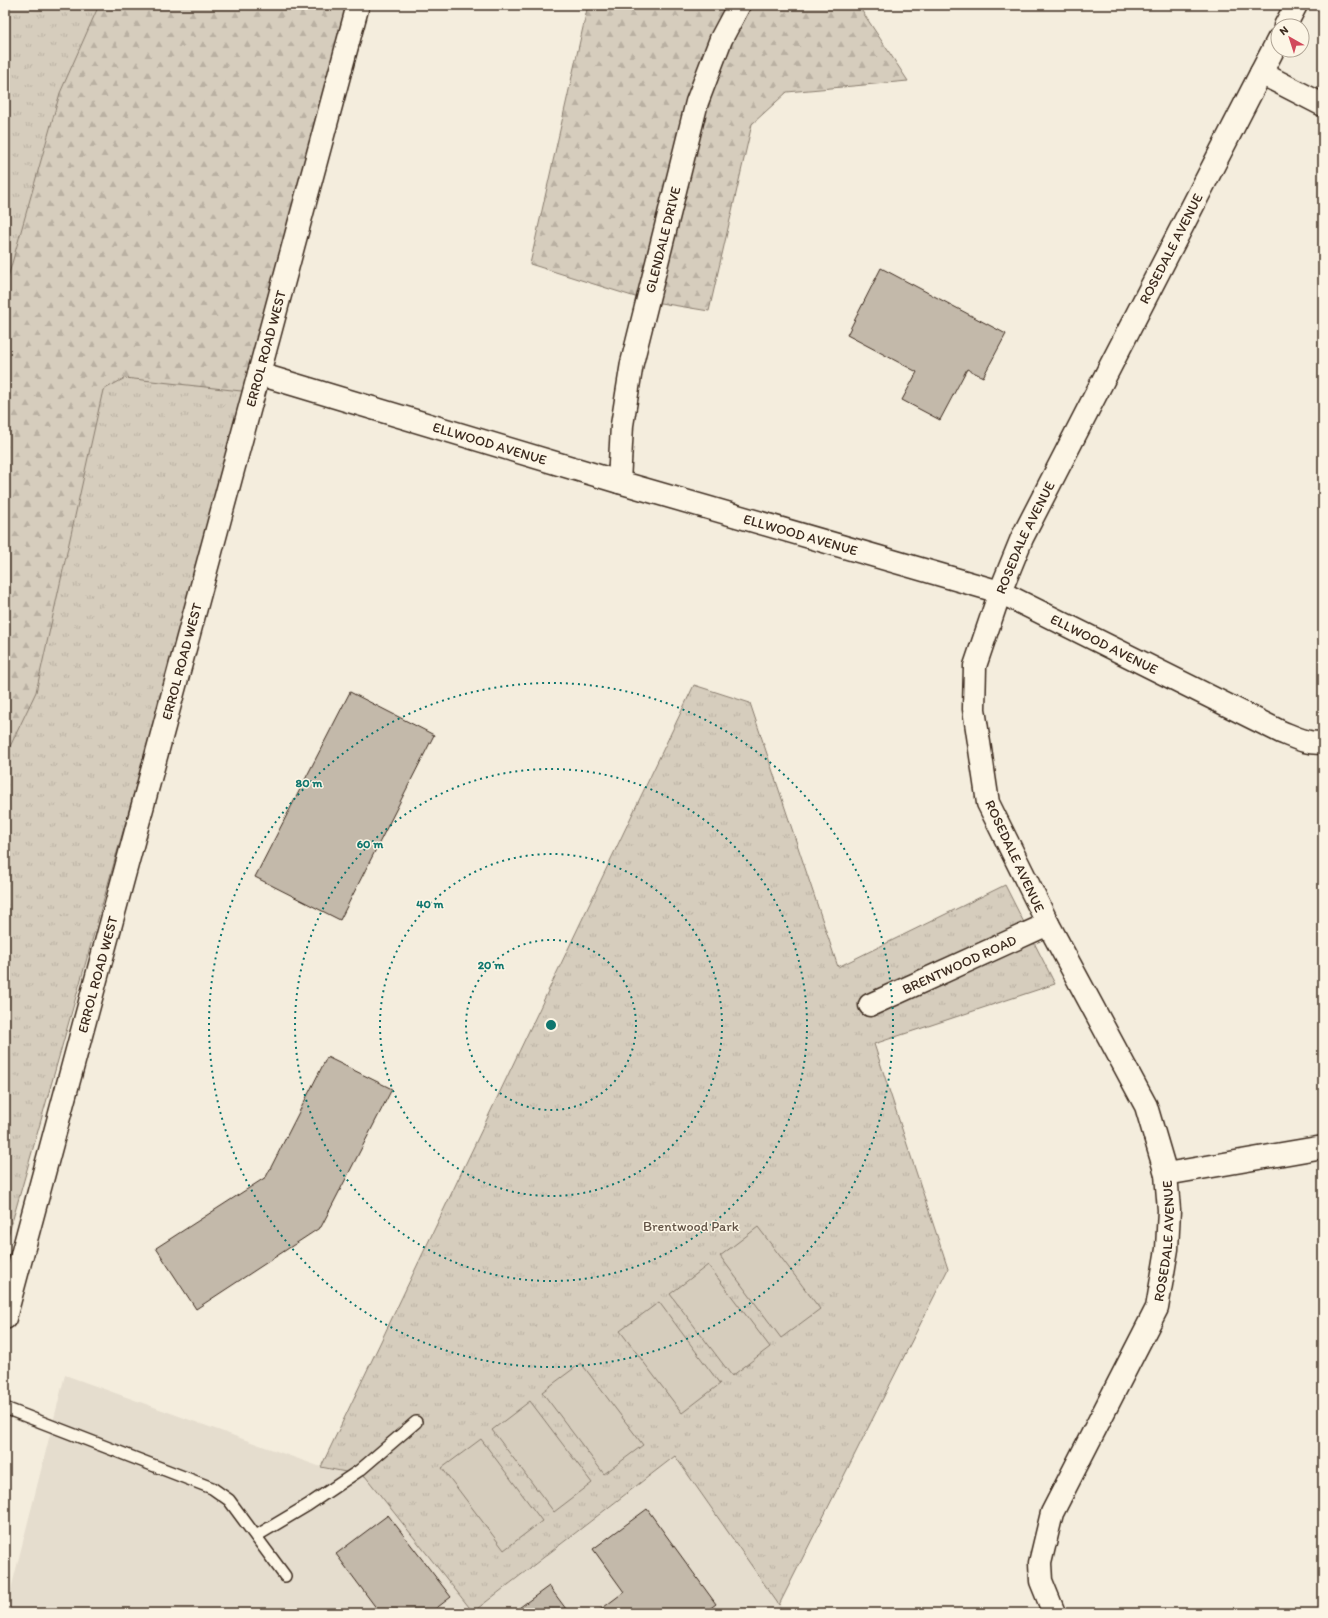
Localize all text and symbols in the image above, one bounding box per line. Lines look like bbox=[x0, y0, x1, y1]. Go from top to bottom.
north arrow bbox=[1270, 18, 1310, 58]
text: N bbox=[1277, 23, 1291, 38]
street label: GLENDALE DRIVE bbox=[642, 185, 685, 295]
street label: ROSEDALE AVENUE bbox=[1136, 190, 1207, 307]
street label: ERROL ROAD WEST bbox=[242, 288, 290, 409]
street label: ELLWOOD AVENUE bbox=[431, 419, 549, 469]
street label: ROSEDALE AVENUE bbox=[992, 479, 1059, 597]
street label: ELLWOOD AVENUE bbox=[742, 510, 860, 560]
street label: ERROL ROAD WEST bbox=[158, 601, 206, 722]
street label: ELLWOOD AVENUE bbox=[1047, 611, 1161, 678]
text: 80 m bbox=[296, 776, 323, 790]
street label: ROSEDALE AVENUE bbox=[981, 797, 1048, 915]
text: 60 m bbox=[357, 837, 384, 851]
text: 40 m bbox=[416, 897, 445, 911]
street label: ERROL ROAD WEST bbox=[74, 914, 122, 1035]
street label: BRENTWOOD ROAD bbox=[900, 931, 1019, 998]
text: 20 m bbox=[478, 958, 505, 972]
centre of rings bbox=[544, 1018, 558, 1032]
street label: ROSEDALE AVENUE bbox=[1150, 1179, 1178, 1303]
park label: Brentwood Park bbox=[643, 1218, 740, 1235]

